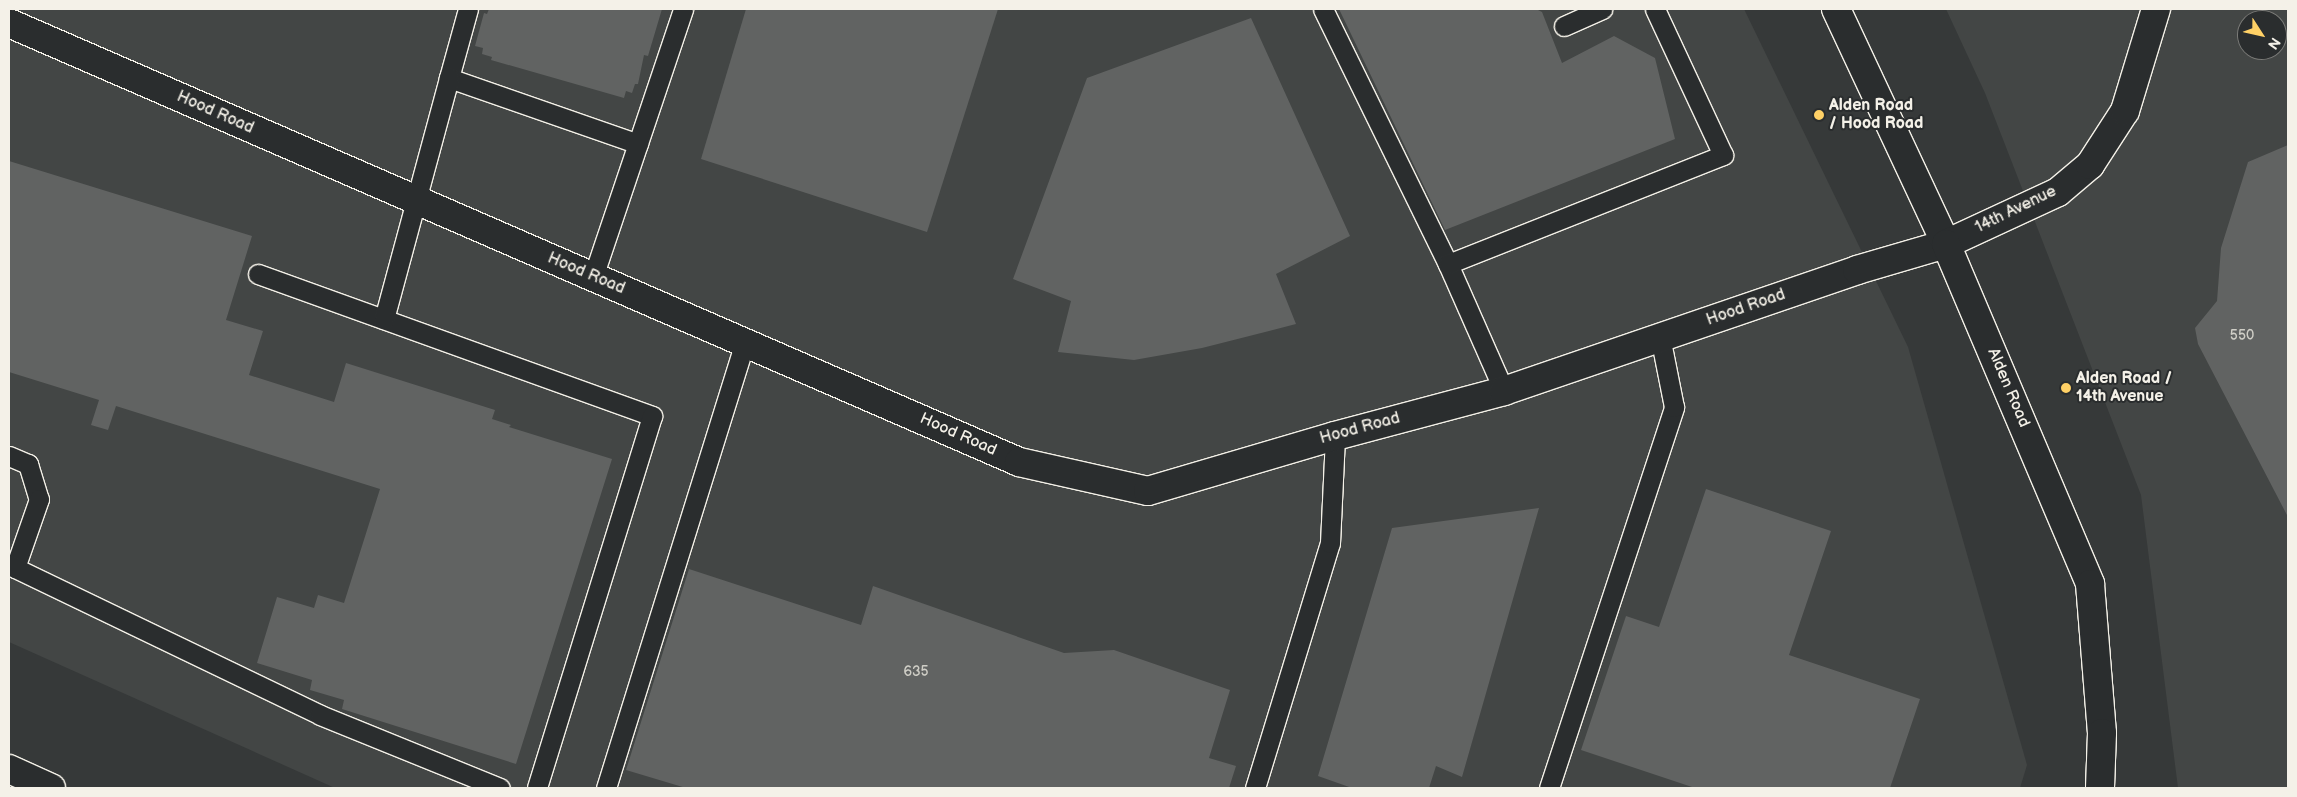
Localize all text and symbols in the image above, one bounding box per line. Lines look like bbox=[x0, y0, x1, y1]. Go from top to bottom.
north arrow bbox=[2237, 10, 2287, 60]
text: N bbox=[2264, 34, 2284, 52]
street label: Hood Road bbox=[174, 88, 256, 138]
place label: Alden Road / Hood Road bbox=[1829, 96, 1923, 134]
marker: Alden Road / Hood Road bbox=[1813, 109, 1825, 121]
street label: 14th Avenue bbox=[1972, 182, 2060, 238]
street label: Hood Road bbox=[544, 249, 628, 299]
street label: Hood Road bbox=[1704, 286, 1788, 330]
house number: 550 bbox=[2230, 328, 2254, 344]
street label: Alden Road bbox=[1983, 346, 2033, 430]
place label: Alden Road / 14th Avenue bbox=[2076, 369, 2172, 407]
marker: Alden Road / 14th Avenue bbox=[2060, 382, 2072, 394]
street label: Hood Road bbox=[1318, 409, 1402, 449]
street label: Hood Road bbox=[917, 410, 999, 460]
house number: 635 bbox=[903, 664, 929, 680]

